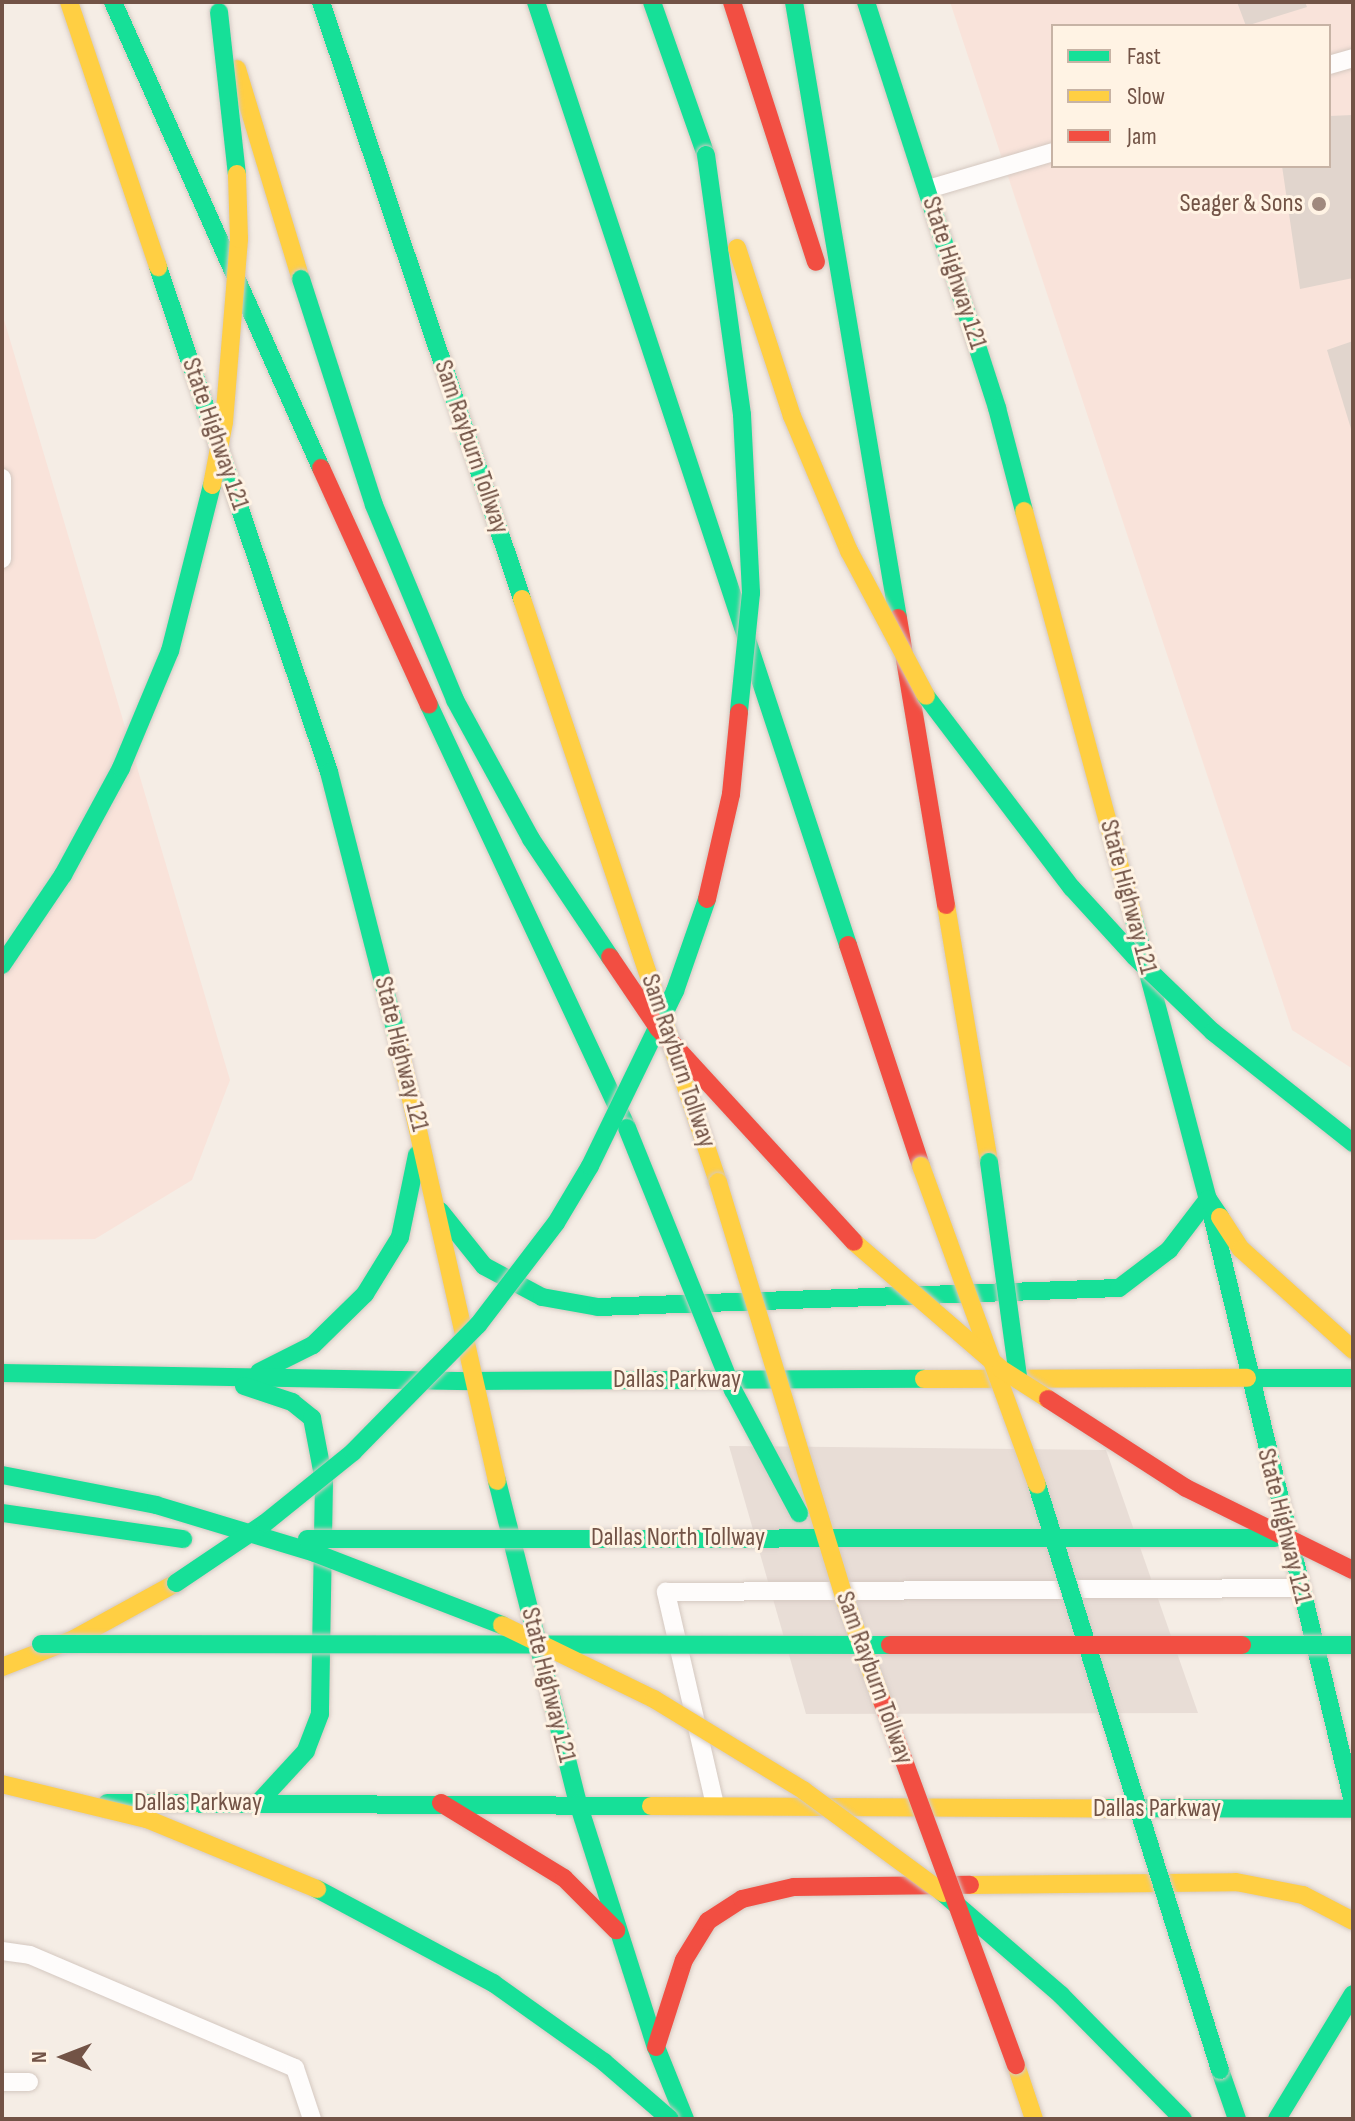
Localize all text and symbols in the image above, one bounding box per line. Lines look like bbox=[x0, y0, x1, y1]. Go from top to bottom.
legend bbox=[1051, 24, 1331, 168]
text: Fast bbox=[1127, 42, 1161, 71]
text: Slow bbox=[1127, 82, 1165, 111]
text: Jam bbox=[1127, 122, 1157, 151]
place label: Seager & Sons bbox=[1179, 188, 1303, 220]
street label: State Highway 121 bbox=[915, 193, 993, 353]
marker: Seager & Sons bbox=[1310, 195, 1328, 213]
street label: State Highway 121 bbox=[174, 354, 256, 514]
street label: Sam Rayburn Tollway bbox=[427, 356, 515, 538]
street label: State Highway 121 bbox=[1092, 817, 1164, 977]
street label: Sam Rayburn Tollway bbox=[634, 970, 722, 1152]
street label: State Highway 121 bbox=[367, 973, 435, 1135]
street label: Dallas Parkway bbox=[613, 1364, 741, 1396]
street label: State Highway 121 bbox=[1250, 1445, 1318, 1607]
street label: Dallas North Tollway bbox=[591, 1522, 765, 1554]
street label: Sam Rayburn Tollway bbox=[828, 1587, 920, 1769]
street label: State Highway 121 bbox=[514, 1604, 582, 1766]
street label: Dallas Parkway bbox=[134, 1787, 262, 1819]
street label: Dallas Parkway bbox=[1093, 1793, 1221, 1825]
north arrow bbox=[24, 2017, 104, 2097]
text: N bbox=[26, 2051, 53, 2063]

